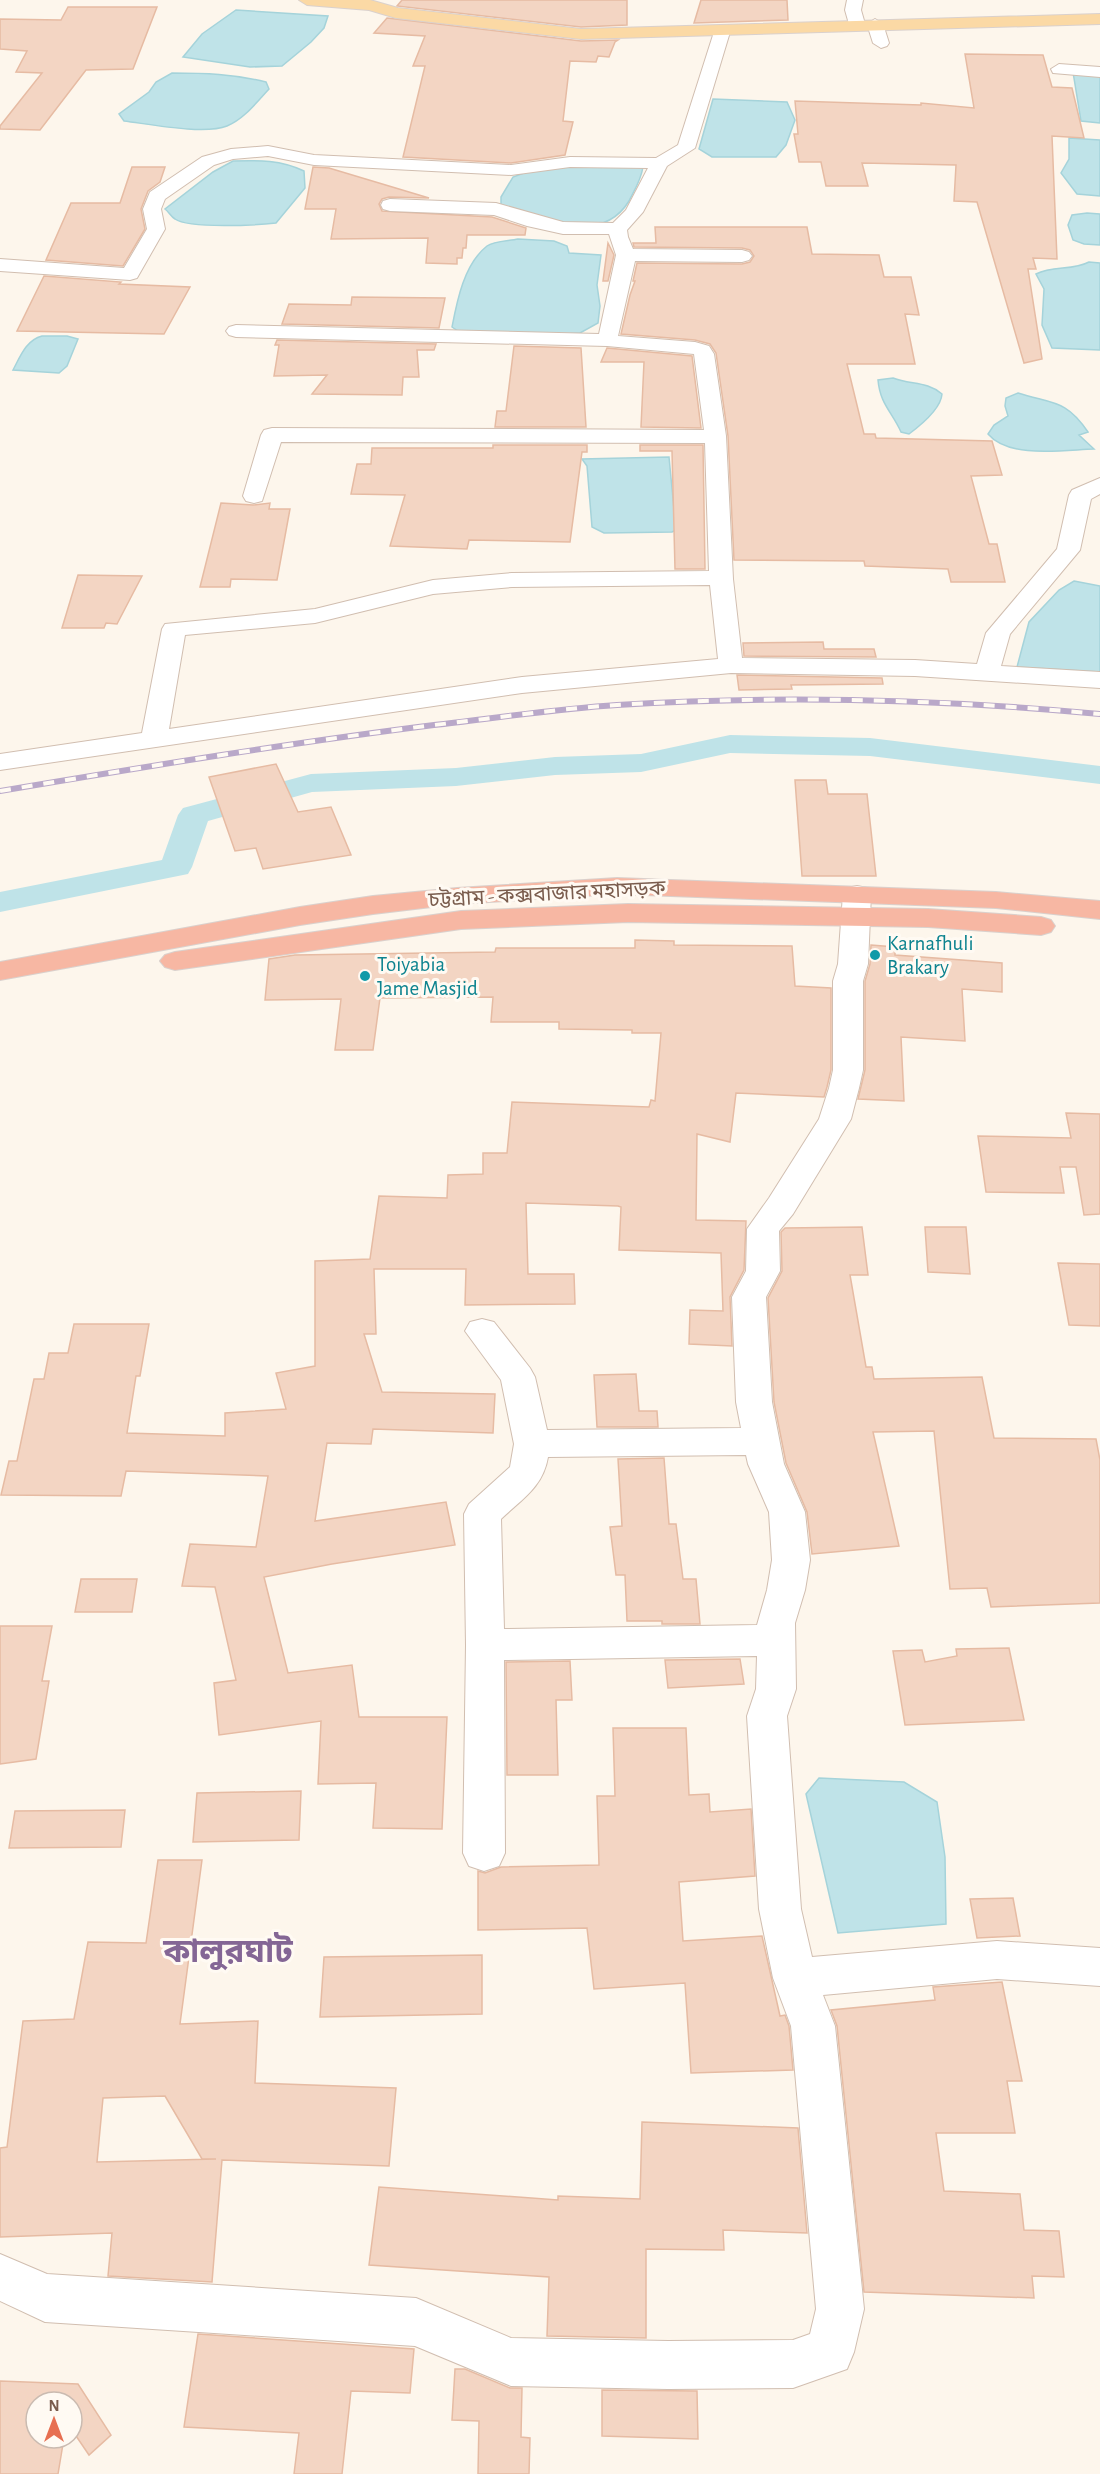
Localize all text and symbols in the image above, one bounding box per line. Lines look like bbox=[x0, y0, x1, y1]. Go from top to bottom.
street label: চট্টগ্রাম - কক্সবাজার মহাসড়ক bbox=[427, 875, 667, 911]
place label: Karnafhuli Brakary bbox=[887, 933, 974, 978]
marker: Karnafhuli Brakary bbox=[868, 948, 882, 962]
place label: Toiyabia Jame Masjid bbox=[377, 954, 478, 999]
marker: Toiyabia Jame Masjid bbox=[358, 969, 372, 983]
district label: কালুরঘাট bbox=[162, 1932, 293, 1971]
north arrow bbox=[24, 2390, 84, 2450]
text: N bbox=[48, 2398, 60, 2414]

